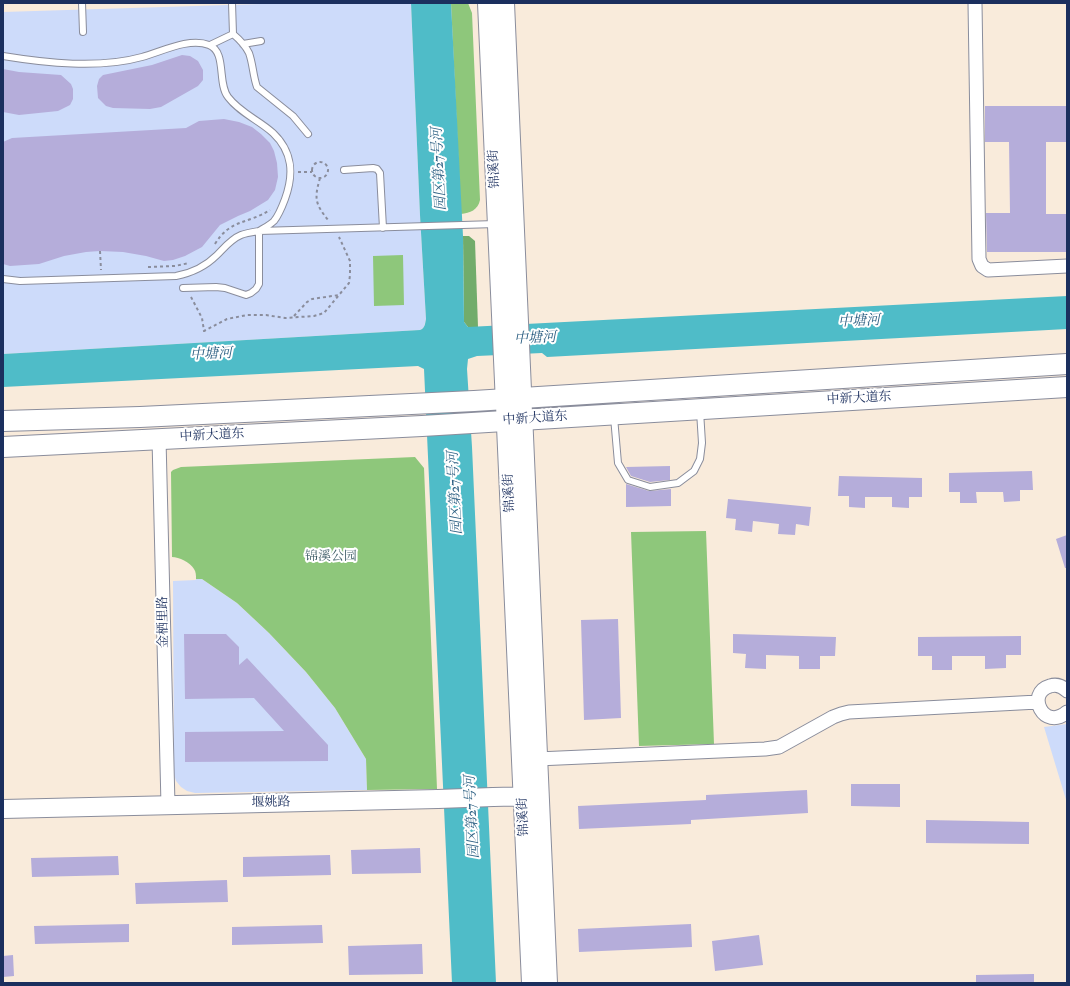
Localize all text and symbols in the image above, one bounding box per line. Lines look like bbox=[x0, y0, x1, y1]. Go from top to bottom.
water label: 园区第27号河 bbox=[429, 127, 451, 211]
street label: 锦溪街 bbox=[486, 149, 504, 189]
water label: 中塘河 bbox=[838, 313, 880, 331]
water label: 中塘河 bbox=[514, 330, 556, 348]
water label: 中塘河 bbox=[190, 346, 232, 364]
street label: 中新大道东 bbox=[826, 390, 892, 408]
street label: 中新大道东 bbox=[502, 409, 568, 429]
street label: 中新大道东 bbox=[179, 427, 245, 445]
water label: 园区第27号河 bbox=[445, 451, 467, 535]
street label: 锦溪街 bbox=[501, 473, 519, 513]
park label: 锦溪公园 bbox=[305, 549, 357, 565]
street label: 金栖里路 bbox=[156, 596, 172, 648]
water label: 园区第27号河 bbox=[462, 775, 484, 859]
street label: 堰姚路 bbox=[251, 795, 291, 811]
street label: 锦溪街 bbox=[515, 797, 533, 837]

